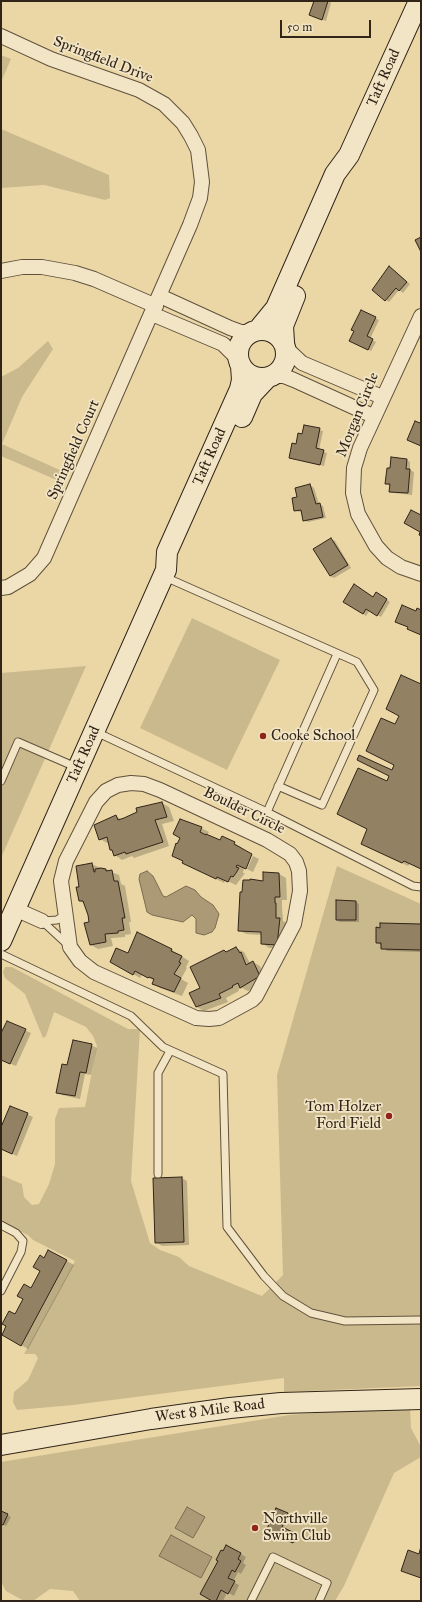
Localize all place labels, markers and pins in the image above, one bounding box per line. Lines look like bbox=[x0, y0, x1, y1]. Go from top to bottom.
place label: Cooke School bbox=[271, 727, 355, 745]
marker: Cooke School bbox=[258, 731, 268, 741]
place label: Tom Holzer Ford Field bbox=[305, 1098, 381, 1133]
marker: Tom Holzer Ford Field bbox=[384, 1111, 394, 1121]
place label: Northville Swim Club bbox=[263, 1510, 331, 1545]
marker: Northville Swim Club bbox=[250, 1523, 260, 1533]

